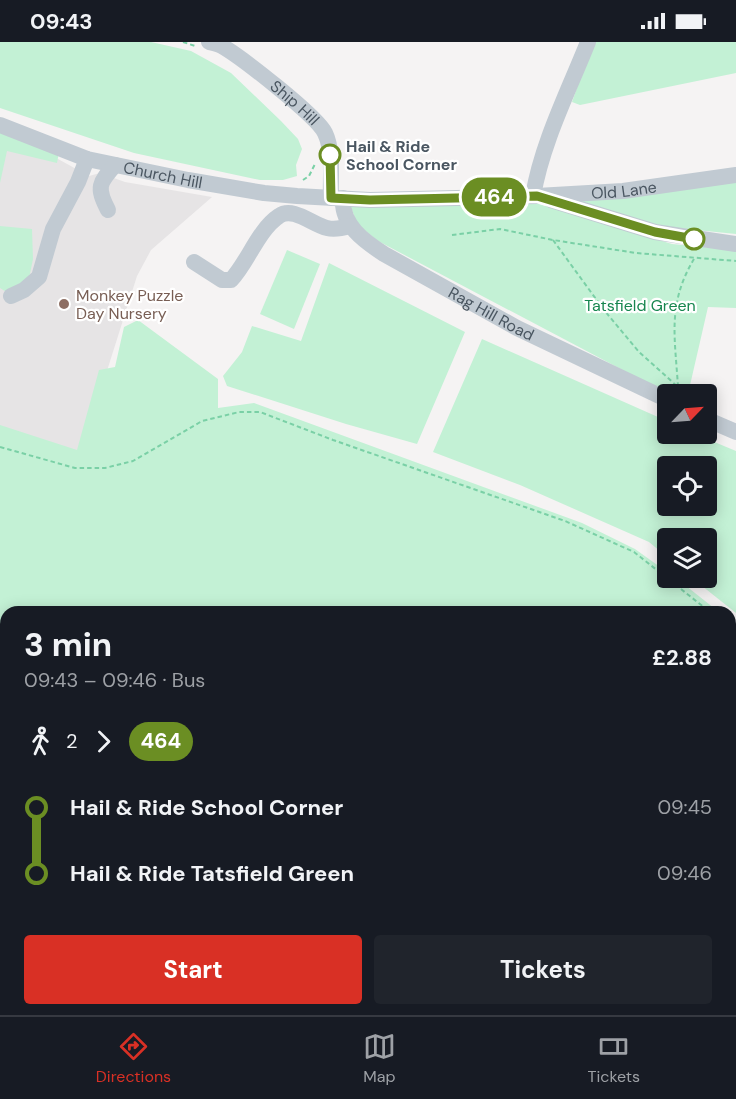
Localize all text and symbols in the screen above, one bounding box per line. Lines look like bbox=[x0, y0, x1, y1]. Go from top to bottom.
text: 09:43 bbox=[30, 7, 93, 36]
street label: Ship Hill bbox=[266, 76, 324, 130]
place label: Hail & Ride School Corner bbox=[346, 136, 457, 175]
marker: Hail & Ride School Corner bbox=[319, 144, 341, 166]
street label: Church Hill bbox=[122, 157, 204, 193]
street label: Old Lane bbox=[591, 176, 658, 204]
line badge: 464 bbox=[460, 178, 528, 216]
text: 464 bbox=[474, 183, 514, 211]
unlabelled marker bbox=[683, 228, 705, 250]
street label: Rag Hill Road bbox=[445, 282, 538, 346]
place label: Monkey Puzzle Day Nursery bbox=[76, 285, 183, 324]
park label: Tatsfield Green bbox=[584, 295, 696, 316]
marker: Monkey Puzzle Day Nursery bbox=[57, 297, 71, 311]
north arrow bbox=[657, 384, 717, 444]
map controls bbox=[657, 384, 717, 588]
button: locate bbox=[657, 456, 717, 516]
button: layers bbox=[657, 528, 717, 588]
text: 3 min bbox=[24, 623, 112, 666]
text: £2.88 bbox=[652, 643, 712, 672]
text: 09:43 – 09:46 · Bus bbox=[24, 667, 205, 693]
icon: walk bbox=[24, 725, 57, 758]
icon: forward bbox=[87, 725, 120, 758]
text: 464 bbox=[141, 727, 181, 755]
text: 2 bbox=[66, 728, 78, 754]
text: Hail & Ride School Corner bbox=[70, 793, 343, 822]
text: 09:45 bbox=[657, 794, 712, 820]
text: Hail & Ride Tatsfield Green bbox=[70, 859, 354, 888]
text: 09:46 bbox=[657, 860, 712, 886]
button: Start bbox=[24, 935, 362, 1004]
button: Tickets bbox=[374, 935, 712, 1004]
tab: Directions bbox=[96, 1030, 171, 1087]
tab: Map bbox=[363, 1030, 396, 1087]
tab: Tickets bbox=[588, 1030, 640, 1087]

